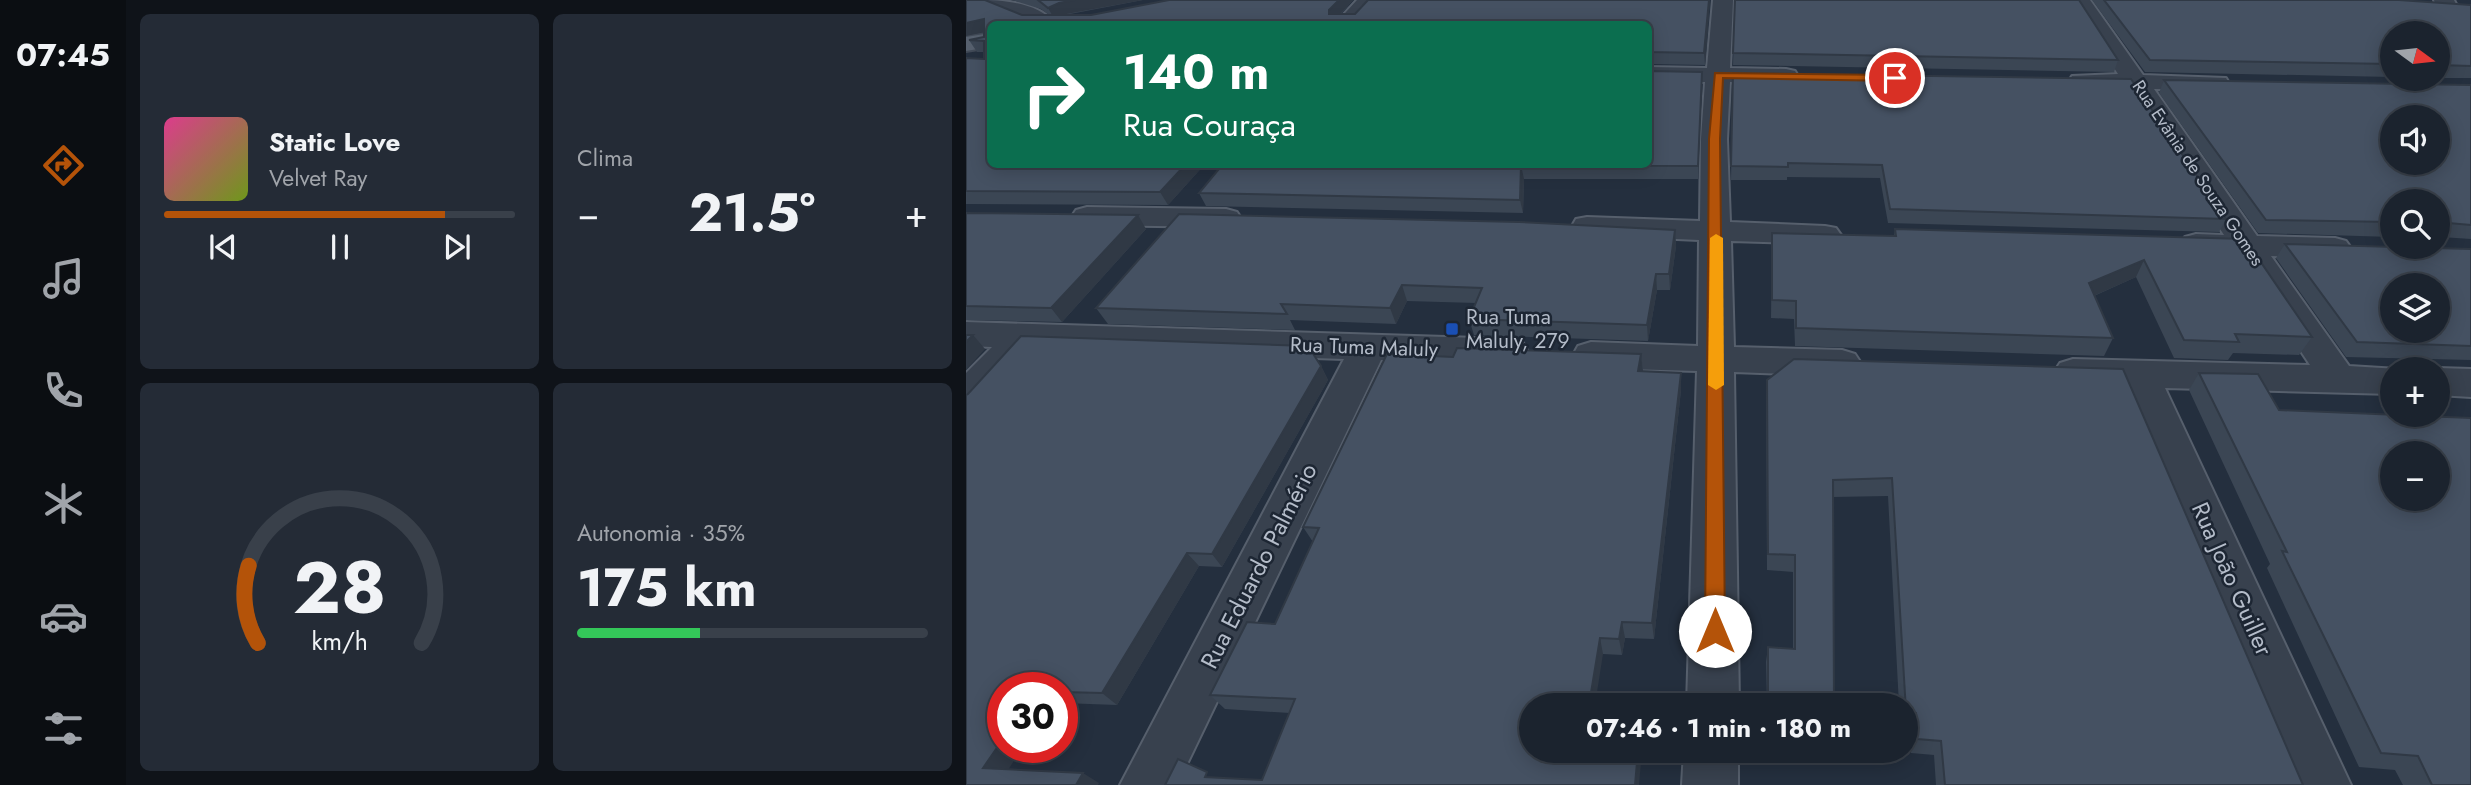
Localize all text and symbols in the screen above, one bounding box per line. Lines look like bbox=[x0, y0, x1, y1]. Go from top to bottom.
north arrow bbox=[2380, 21, 2450, 91]
map controls bbox=[2380, 21, 2450, 511]
text: 07:45 bbox=[16, 32, 110, 78]
text: 140 m bbox=[1123, 37, 1269, 107]
pin bbox=[1865, 48, 1925, 108]
icon: right bbox=[1008, 49, 1099, 140]
icon: arrive bbox=[1876, 59, 1914, 97]
street label: Rua Evânia de Souza Gomes bbox=[2126, 75, 2270, 271]
text: Rua Couraça bbox=[1123, 102, 1296, 148]
button: sound bbox=[2380, 105, 2450, 175]
text: Static Love bbox=[269, 123, 401, 161]
icon: directions bbox=[39, 141, 88, 190]
text: Clima bbox=[577, 141, 633, 175]
text: Velvet Ray bbox=[269, 161, 367, 195]
text: 21.5° bbox=[689, 175, 815, 251]
text: − bbox=[577, 186, 599, 241]
text: + bbox=[905, 186, 928, 241]
button: search bbox=[2380, 189, 2450, 259]
icon: previous bbox=[204, 228, 242, 266]
icon: pause bbox=[321, 228, 359, 266]
icon: next bbox=[438, 228, 476, 266]
icon: music bbox=[39, 254, 88, 303]
button: layers bbox=[2380, 273, 2450, 343]
place label: Rua Tuma Maluly, 279 bbox=[1466, 302, 1570, 356]
marker: Rua Tuma Maluly, 279 bbox=[1444, 321, 1460, 337]
street label: Rua Tuma Maluly bbox=[1289, 329, 1439, 365]
button: + bbox=[2380, 357, 2450, 427]
icon: phone bbox=[39, 366, 88, 415]
button: − bbox=[2380, 441, 2450, 511]
street label: Rua Eduardo Palmério bbox=[1192, 457, 1325, 674]
icon: climate bbox=[39, 479, 88, 528]
street label: Rua João Guiller bbox=[2183, 496, 2282, 662]
text: Autonomia · 35% bbox=[577, 516, 745, 550]
text: 28 bbox=[293, 535, 386, 640]
text: 175 km bbox=[577, 550, 757, 626]
icon: car bbox=[39, 592, 88, 641]
position arrow bbox=[1678, 594, 1752, 668]
text: km/h bbox=[311, 623, 368, 659]
speed limit sign: 30 bbox=[987, 672, 1078, 763]
icon: filters bbox=[39, 704, 88, 753]
text: 07:46 · 1 min · 180 m bbox=[1586, 709, 1851, 747]

